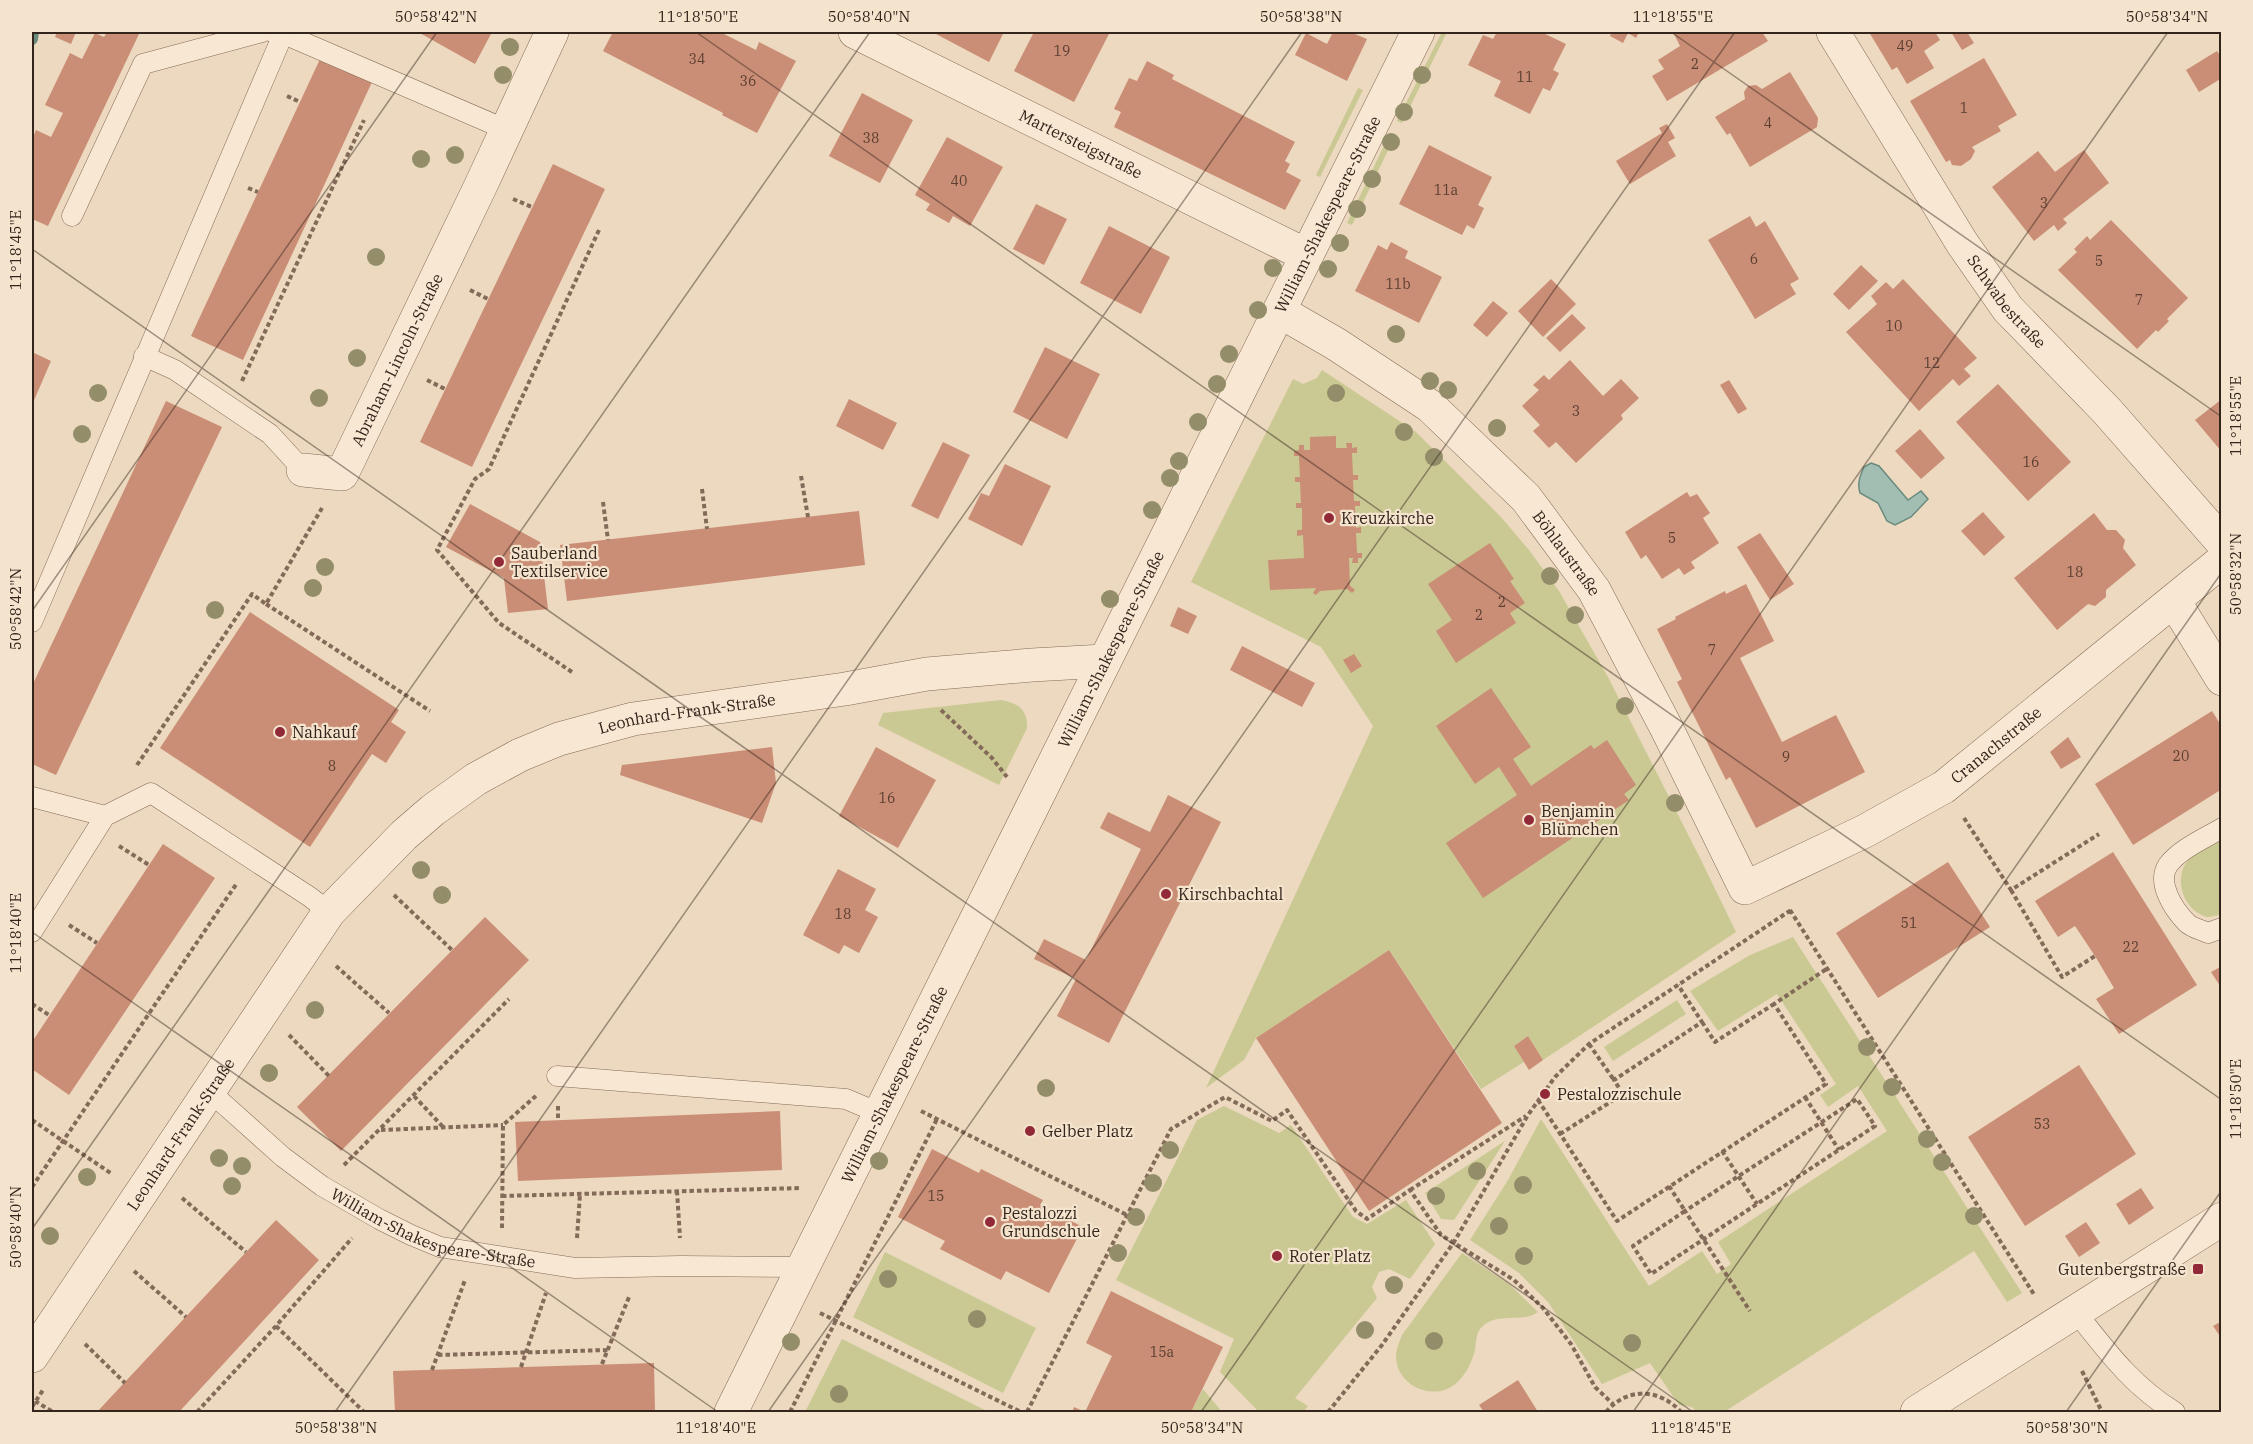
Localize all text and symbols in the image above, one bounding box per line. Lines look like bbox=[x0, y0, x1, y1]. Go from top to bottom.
text: 50°58'42"N bbox=[395, 7, 477, 26]
text: 11°18'50"E bbox=[658, 7, 738, 26]
text: 50°58'40"N bbox=[828, 7, 910, 26]
text: 50°58'38"N bbox=[1260, 7, 1342, 26]
text: 11°18'55"E bbox=[1633, 7, 1713, 26]
text: 50°58'34"N bbox=[2126, 7, 2208, 26]
house number: 49 bbox=[1897, 37, 1913, 55]
house number: 19 bbox=[1054, 42, 1070, 60]
house number: 34 bbox=[689, 50, 705, 68]
house number: 2 bbox=[1691, 55, 1699, 73]
house number: 11 bbox=[1517, 68, 1533, 86]
house number: 36 bbox=[740, 72, 756, 90]
house number: 1 bbox=[1960, 99, 1968, 117]
street label: Martersteigstraße bbox=[1016, 105, 1146, 183]
street label: William-Shakespeare-Straße bbox=[1270, 112, 1385, 316]
house number: 4 bbox=[1764, 114, 1772, 132]
house number: 38 bbox=[863, 129, 879, 147]
house number: 40 bbox=[951, 172, 967, 190]
house number: 11a bbox=[1434, 181, 1459, 199]
house number: 3 bbox=[2040, 194, 2048, 212]
text: 11°18'45"E bbox=[6, 210, 25, 290]
house number: 6 bbox=[1750, 250, 1758, 268]
street label: Schwabestraße bbox=[1963, 251, 2050, 352]
house number: 5 bbox=[2095, 252, 2103, 270]
street label: Abraham-Lincoln-Straße bbox=[347, 270, 447, 449]
house number: 11b bbox=[1385, 275, 1411, 293]
house number: 7 bbox=[2135, 291, 2143, 309]
house number: 10 bbox=[1886, 317, 1902, 335]
house number: 12 bbox=[1924, 354, 1940, 372]
text: 11°18'55"E bbox=[2226, 376, 2245, 456]
house number: 3 bbox=[1572, 402, 1580, 420]
house number: 16 bbox=[2023, 453, 2039, 471]
street label: Böhlaustraße bbox=[1529, 507, 1605, 599]
place label: Kreuzkirche bbox=[1341, 508, 1434, 528]
marker: Kreuzkirche bbox=[1322, 511, 1336, 525]
house number: 5 bbox=[1668, 529, 1676, 547]
text: 50°58'32"N bbox=[2226, 533, 2245, 615]
place label: Sauberland Textilservice bbox=[511, 543, 608, 581]
street label: William-Shakespeare-Straße bbox=[1053, 547, 1168, 751]
marker: Sauberland Textilservice bbox=[492, 555, 506, 569]
house number: 18 bbox=[2067, 563, 2083, 581]
text: 50°58'42"N bbox=[6, 568, 25, 650]
house number: 2 bbox=[1498, 593, 1506, 611]
house number: 2 bbox=[1475, 606, 1483, 624]
house number: 7 bbox=[1708, 641, 1716, 659]
street label: Leonhard-Frank-Straße bbox=[596, 689, 777, 738]
street label: Cranachstraße bbox=[1946, 702, 2045, 788]
place label: Nahkauf bbox=[292, 722, 358, 742]
marker: Nahkauf bbox=[273, 725, 287, 739]
house number: 20 bbox=[2173, 747, 2189, 765]
house number: 9 bbox=[1782, 748, 1790, 766]
house number: 8 bbox=[328, 757, 336, 775]
house number: 16 bbox=[879, 789, 895, 807]
place label: Benjamin Blümchen bbox=[1541, 801, 1619, 839]
marker: Benjamin Blümchen bbox=[1522, 813, 1536, 827]
place label: Kirschbachtal bbox=[1178, 884, 1284, 904]
marker: Kirschbachtal bbox=[1159, 887, 1173, 901]
text: 11°18'40"E bbox=[6, 893, 25, 973]
house number: 18 bbox=[835, 905, 851, 923]
house number: 51 bbox=[1901, 914, 1917, 932]
house number: 22 bbox=[2123, 938, 2139, 956]
street label: William-Shakespeare-Straße bbox=[837, 982, 952, 1186]
street label: Leonhard-Frank-Straße bbox=[122, 1054, 239, 1214]
text: 11°18'50"E bbox=[2226, 1059, 2245, 1139]
place label: Pestalozzischule bbox=[1557, 1084, 1682, 1104]
marker: Pestalozzischule bbox=[1538, 1087, 1552, 1101]
house number: 53 bbox=[2034, 1115, 2050, 1133]
place label: Gelber Platz bbox=[1042, 1121, 1133, 1141]
marker: Gelber Platz bbox=[1023, 1124, 1037, 1138]
street label: William-Shakespeare-Straße bbox=[327, 1183, 537, 1272]
text: 50°58'40"N bbox=[6, 1186, 25, 1268]
house number: 15 bbox=[928, 1187, 944, 1205]
place label: Pestalozzi Grundschule bbox=[1002, 1203, 1100, 1241]
marker: Pestalozzi Grundschule bbox=[983, 1215, 997, 1229]
place label: Roter Platz bbox=[1289, 1246, 1371, 1266]
marker: Roter Platz bbox=[1270, 1249, 1284, 1263]
place label: Gutenbergstraße bbox=[2058, 1259, 2186, 1279]
marker: Gutenbergstraße bbox=[2191, 1262, 2205, 1276]
house number: 15a bbox=[1150, 1343, 1175, 1361]
text: 50°58'38"N bbox=[295, 1418, 377, 1437]
text: 11°18'40"E bbox=[676, 1418, 756, 1437]
text: 50°58'34"N bbox=[1161, 1418, 1243, 1437]
text: 11°18'45"E bbox=[1651, 1418, 1731, 1437]
text: 50°58'30"N bbox=[2026, 1418, 2108, 1437]

